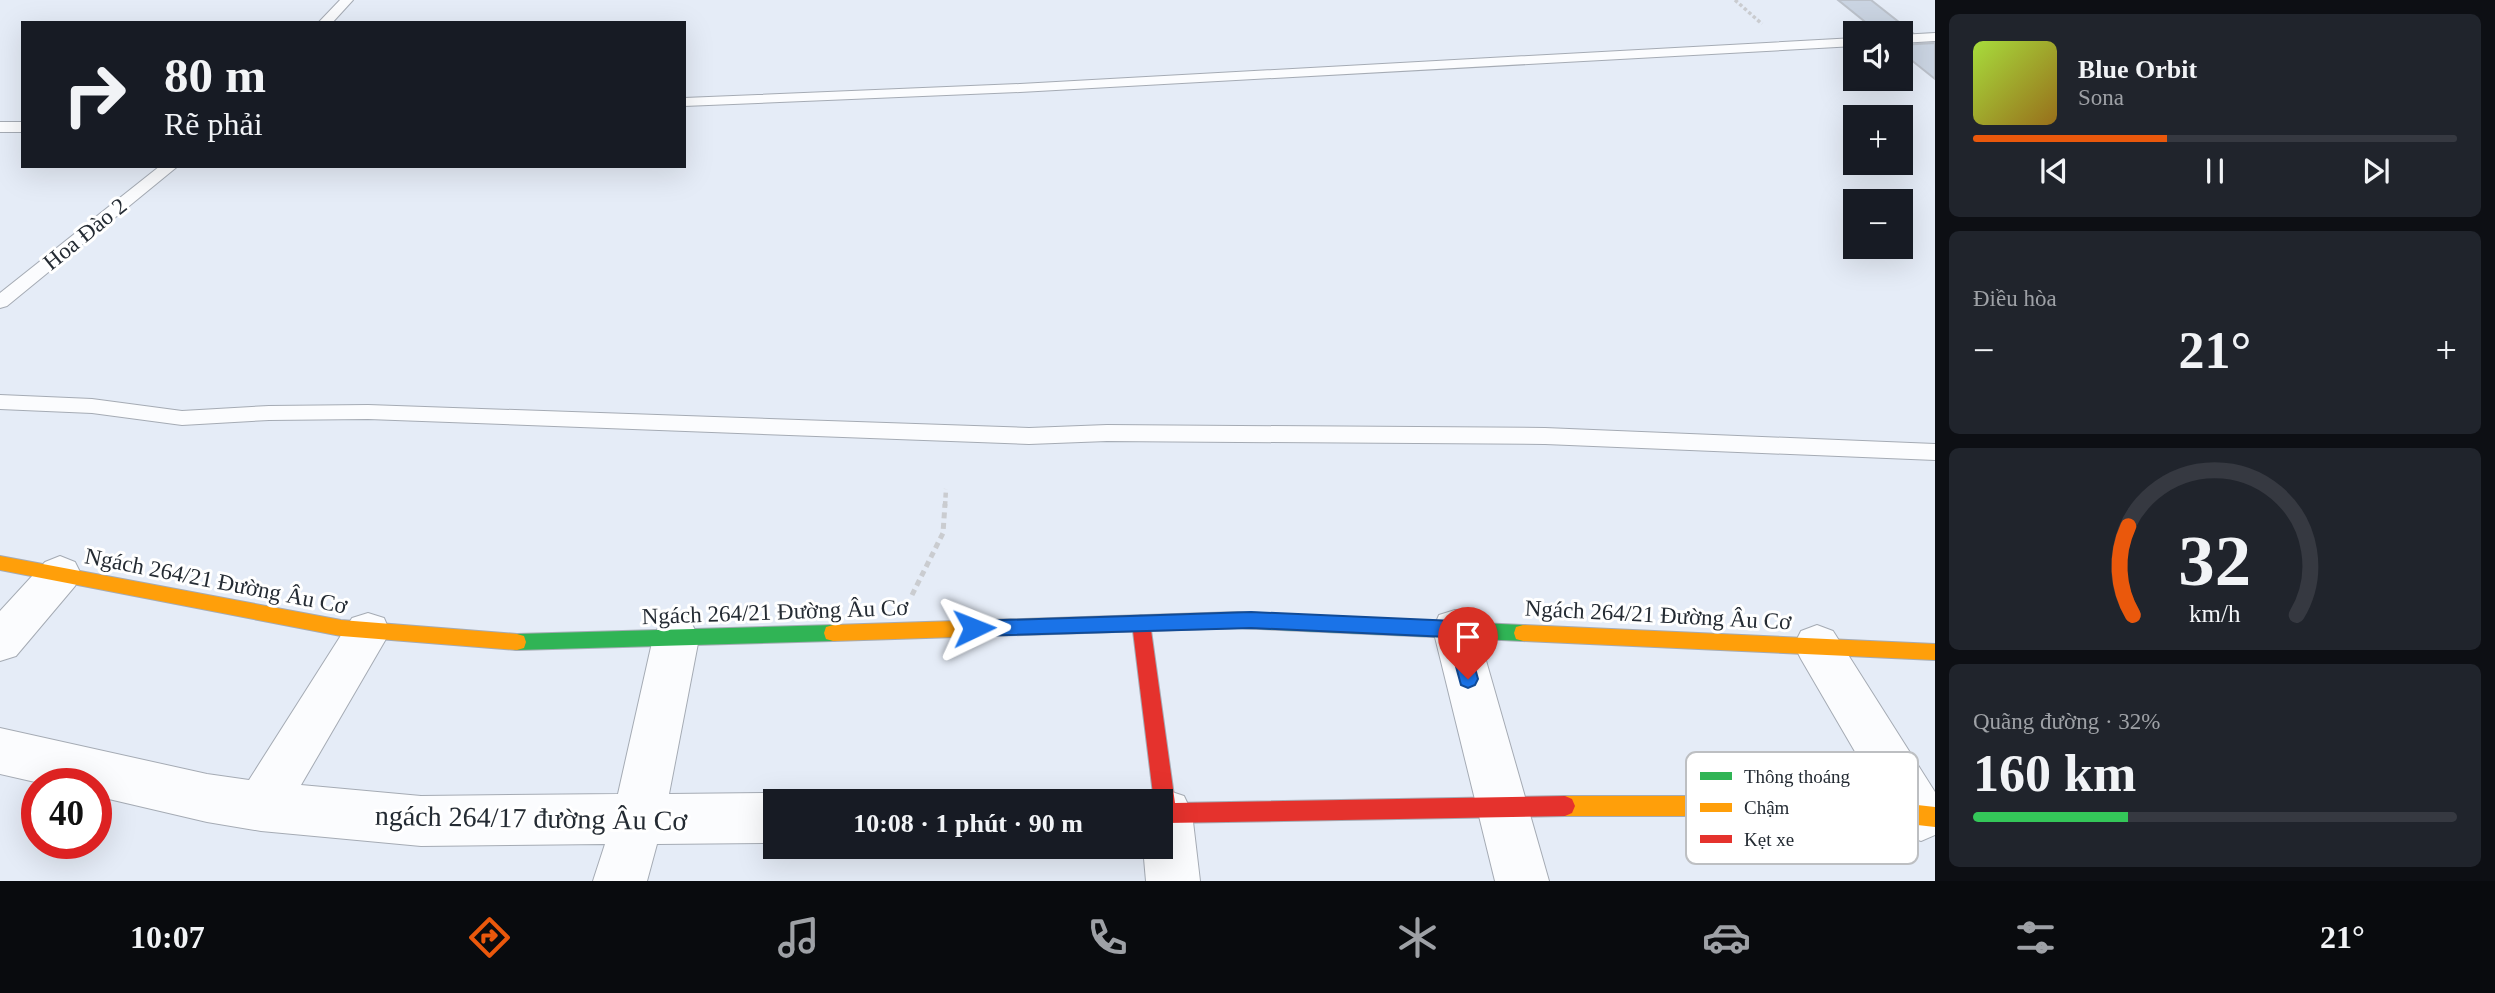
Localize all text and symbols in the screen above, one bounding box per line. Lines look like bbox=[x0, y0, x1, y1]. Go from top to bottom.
map controls bbox=[1843, 21, 1913, 259]
button: sound bbox=[1843, 21, 1913, 91]
text: 80 m bbox=[164, 48, 266, 103]
icon: right bbox=[49, 49, 140, 140]
text: Blue Orbit bbox=[2078, 55, 2197, 84]
text: Sona bbox=[2078, 85, 2124, 110]
button: + bbox=[1843, 105, 1913, 175]
text: Rẽ phải bbox=[164, 106, 263, 142]
icon: previous bbox=[2035, 152, 2073, 190]
icon: pause bbox=[2196, 152, 2234, 190]
icon: next bbox=[2357, 152, 2395, 190]
button: − bbox=[1843, 189, 1913, 259]
street label: Hoa Đào 2 bbox=[38, 193, 132, 275]
text: Điều hòa bbox=[1973, 286, 2057, 311]
text: 21° bbox=[2179, 322, 2251, 379]
text: − bbox=[1973, 329, 1994, 371]
text: + bbox=[2436, 329, 2457, 371]
text: 32 bbox=[2179, 520, 2251, 601]
street label: Ngách 264/21 Đường Âu Cơ bbox=[83, 543, 350, 619]
position arrow bbox=[937, 591, 1011, 665]
street label: Ngách 264/21 Đường Âu Cơ bbox=[641, 595, 910, 629]
street label: Ngách 264/21 Đường Âu Cơ bbox=[1524, 596, 1793, 635]
text: km/h bbox=[2189, 600, 2241, 627]
pin bbox=[1438, 607, 1498, 679]
icon: arrive bbox=[1449, 618, 1487, 656]
text: Quãng đường · 32% bbox=[1973, 709, 2161, 734]
text: 160 km bbox=[1973, 745, 2136, 802]
legend bbox=[1686, 752, 1918, 864]
text: Thông thoáng bbox=[1744, 766, 1851, 787]
speed limit sign: 40 bbox=[21, 768, 112, 859]
text: Chậm bbox=[1744, 797, 1790, 818]
street label: ngách 264/17 đường Âu Cơ bbox=[375, 800, 689, 836]
text: 10:08 · 1 phút · 90 m bbox=[853, 809, 1083, 838]
text: Kẹt xe bbox=[1744, 829, 1794, 850]
icon: directions bbox=[465, 913, 514, 962]
icon: music bbox=[774, 913, 823, 962]
icon: phone bbox=[1083, 913, 1132, 962]
icon: climate bbox=[1393, 913, 1442, 962]
icon: car bbox=[1702, 913, 1751, 962]
icon: filters bbox=[2011, 913, 2060, 962]
text: 10:07 bbox=[130, 919, 205, 955]
text: 21° bbox=[2320, 919, 2365, 955]

